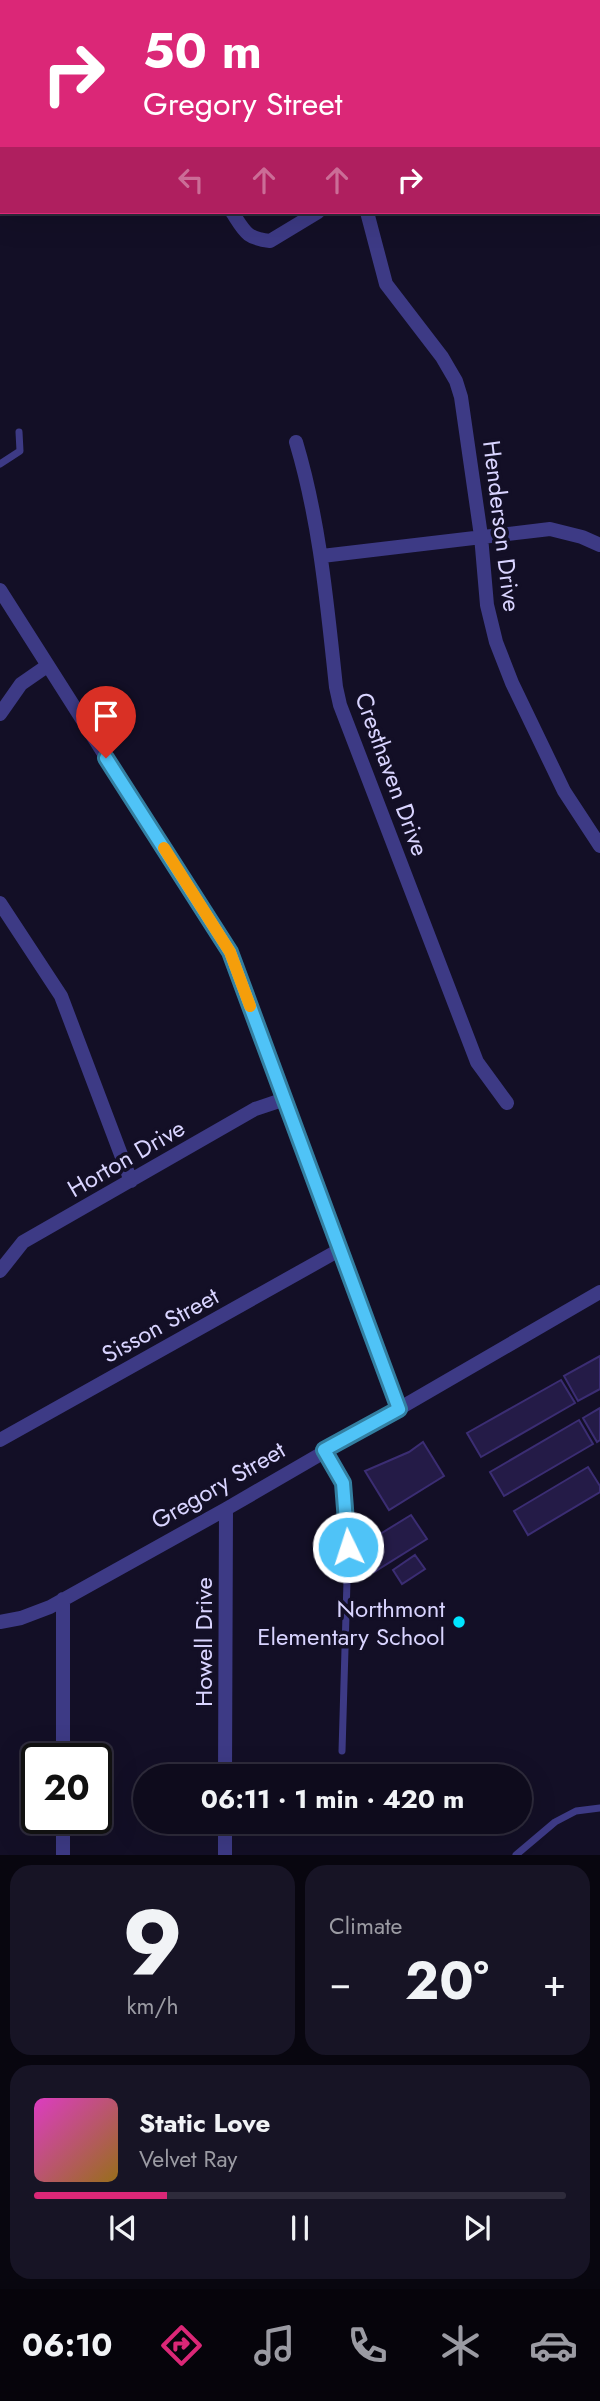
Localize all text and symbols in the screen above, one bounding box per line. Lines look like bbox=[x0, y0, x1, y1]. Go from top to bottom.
text: 50 m bbox=[143, 16, 262, 86]
icon: right bbox=[28, 28, 119, 119]
text: Gregory Street bbox=[143, 81, 342, 127]
icon: left bbox=[172, 161, 210, 199]
icon: ahead bbox=[245, 161, 283, 199]
icon: ahead bbox=[318, 161, 356, 199]
icon: right bbox=[391, 161, 429, 199]
street label: Henderson Drive bbox=[474, 438, 530, 614]
pin bbox=[76, 686, 136, 758]
street label: Cresthaven Drive bbox=[346, 687, 438, 861]
icon: arrive bbox=[87, 697, 125, 735]
street label: Horton Drive bbox=[61, 1110, 191, 1206]
street label: Sisson Street bbox=[95, 1278, 225, 1372]
street label: Gregory Street bbox=[144, 1432, 292, 1538]
position arrow bbox=[311, 1510, 385, 1584]
street label: Howell Drive bbox=[186, 1577, 221, 1707]
place label: Northmont Elementary School bbox=[257, 1591, 445, 1654]
marker: Northmont Elementary School bbox=[451, 1614, 467, 1630]
speed limit sign: 20 bbox=[21, 1743, 112, 1834]
text: 06:11 · 1 min · 420 m bbox=[201, 1780, 464, 1818]
text: 9 bbox=[122, 1878, 183, 2009]
text: Climate bbox=[329, 1909, 402, 1943]
text: 20° bbox=[405, 1943, 489, 2019]
text: − bbox=[329, 1955, 351, 2010]
text: + bbox=[543, 1955, 566, 2010]
text: km/h bbox=[127, 1989, 178, 2023]
text: Static Love bbox=[139, 2104, 271, 2142]
text: Velvet Ray bbox=[139, 2142, 237, 2176]
icon: previous bbox=[104, 2209, 142, 2247]
icon: pause bbox=[281, 2209, 319, 2247]
icon: next bbox=[458, 2209, 496, 2247]
icon: directions bbox=[157, 2321, 206, 2370]
icon: music bbox=[250, 2321, 299, 2370]
icon: phone bbox=[343, 2321, 392, 2370]
icon: climate bbox=[436, 2321, 485, 2370]
icon: car bbox=[529, 2321, 578, 2370]
text: 06:10 bbox=[22, 2322, 112, 2368]

